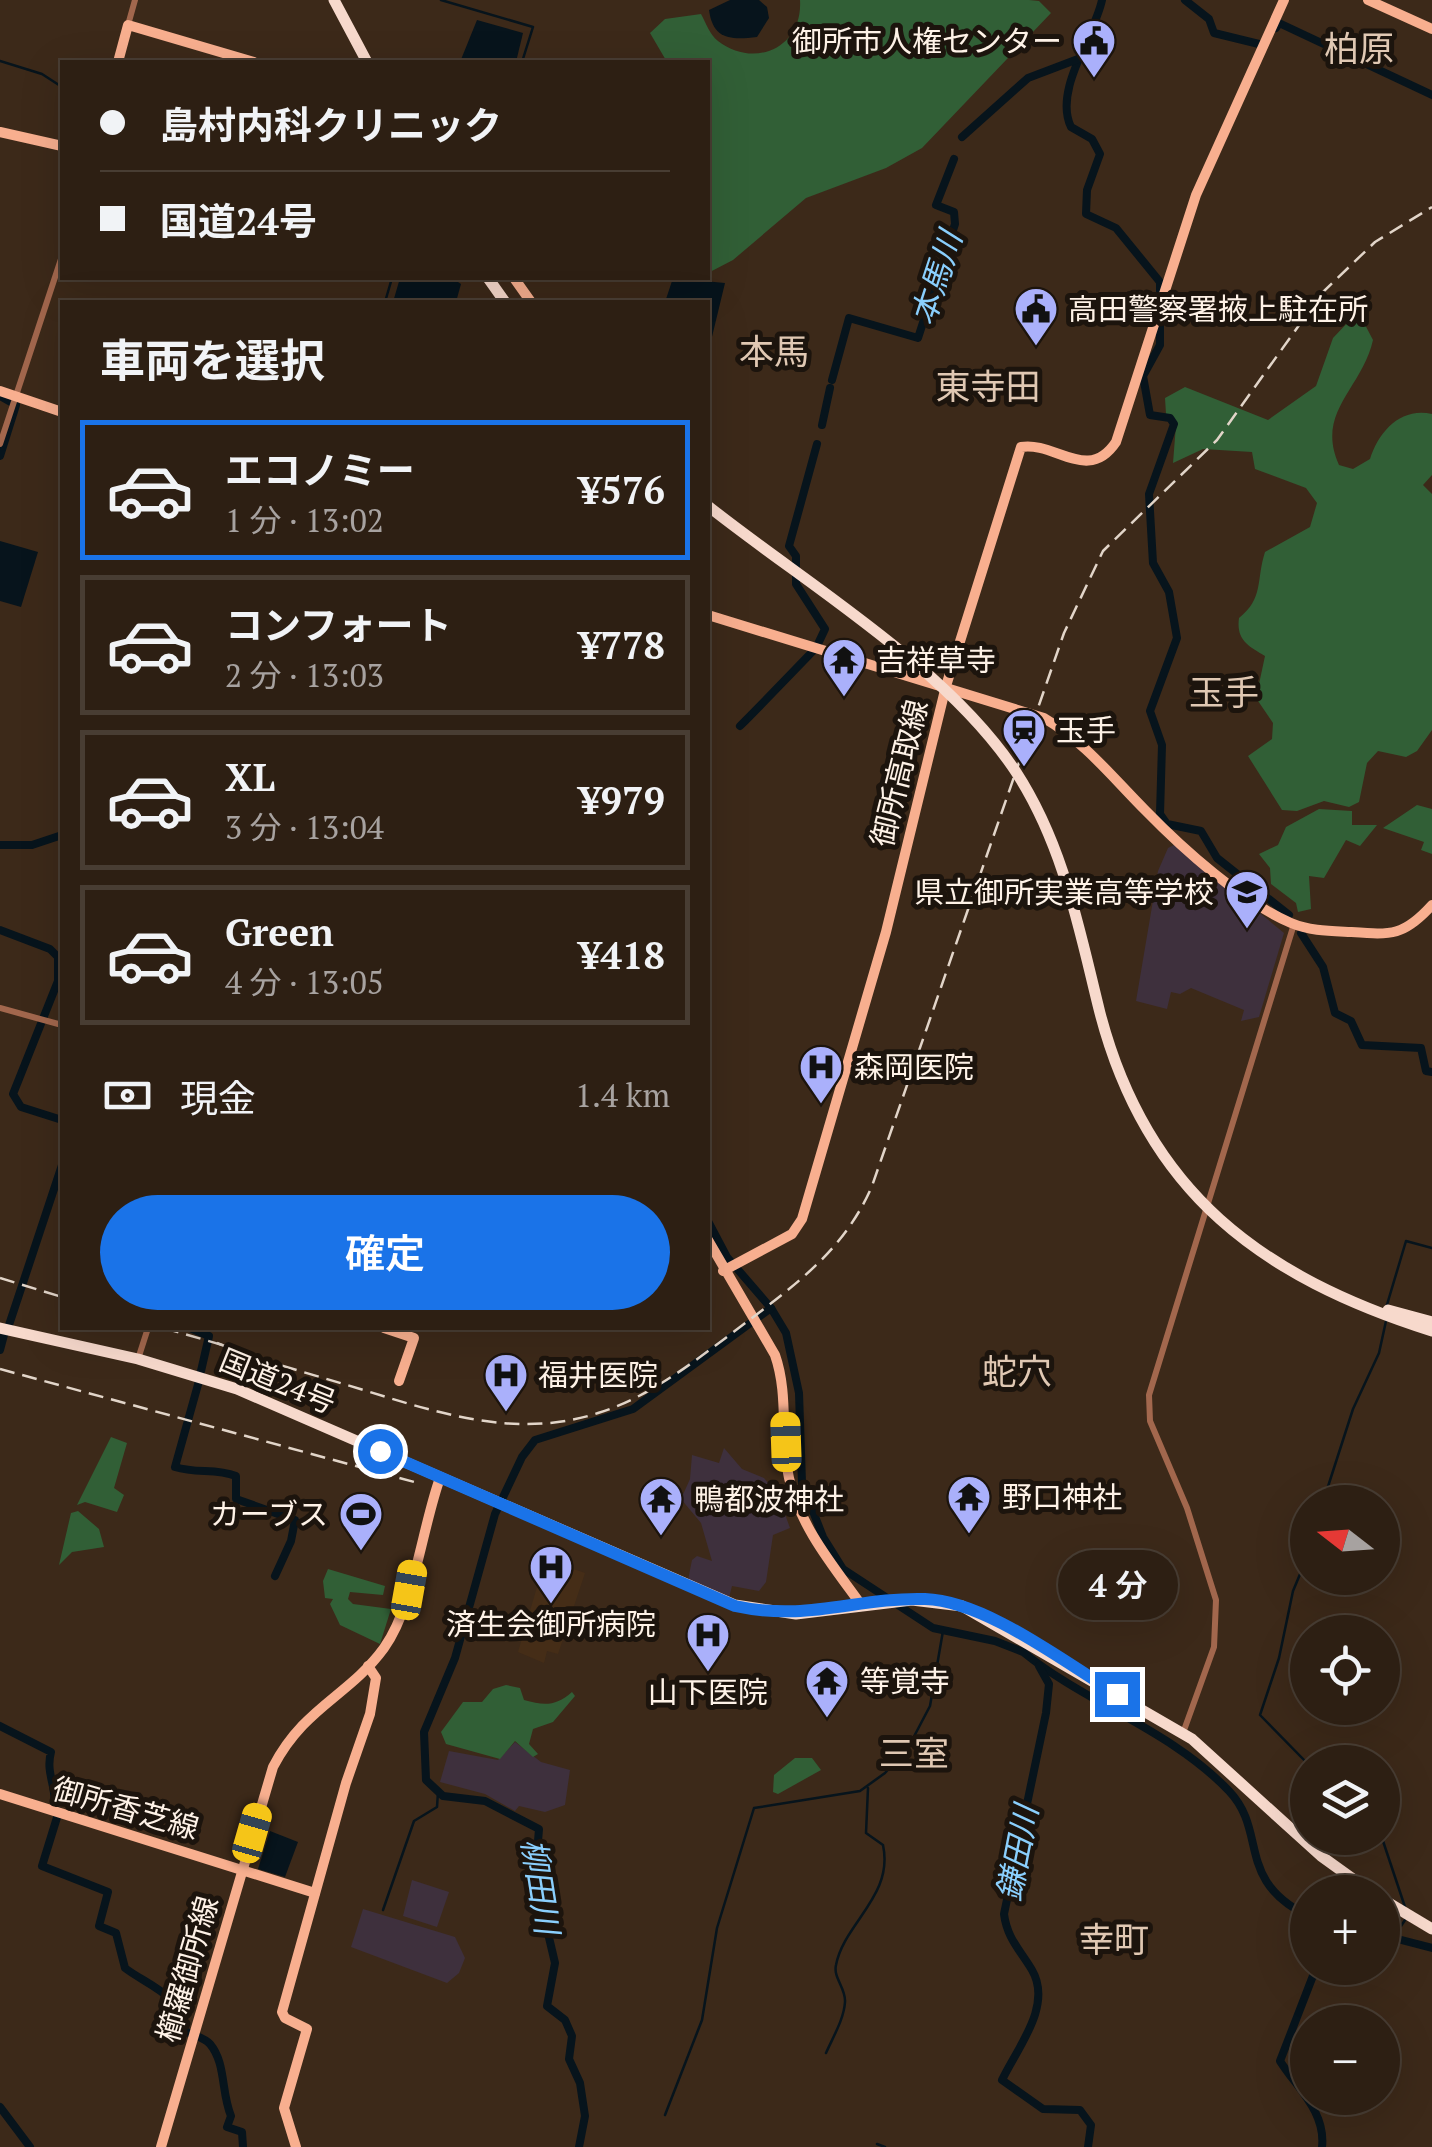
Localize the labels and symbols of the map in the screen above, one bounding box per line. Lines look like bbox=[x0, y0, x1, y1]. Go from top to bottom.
public building icon: 御所市人権センター bbox=[1071, 18, 1117, 79]
place label: 御所市人権センター bbox=[792, 21, 1062, 61]
district label: 柏原 bbox=[1324, 25, 1394, 71]
water label: 本馬川 bbox=[901, 223, 972, 330]
public building icon: 高田警察署掖上駐在所 bbox=[1013, 286, 1059, 347]
place label: 高田警察署掖上駐在所 bbox=[1068, 289, 1368, 329]
district label: 本馬 bbox=[739, 328, 809, 374]
district label: 東寺田 bbox=[935, 363, 1041, 409]
temple icon: 吉祥草寺 bbox=[821, 637, 867, 698]
place label: 吉祥草寺 bbox=[876, 640, 996, 680]
district label: 玉手 bbox=[1189, 669, 1259, 715]
street label: 御所高取線 bbox=[861, 695, 937, 851]
station icon: 玉手 bbox=[1001, 707, 1047, 768]
place label: 玉手 bbox=[1056, 710, 1116, 750]
school or university icon: 県立御所実業高等学校 bbox=[1224, 869, 1270, 930]
place label: 県立御所実業高等学校 bbox=[914, 872, 1214, 912]
hospital icon: 森岡医院 bbox=[798, 1044, 844, 1105]
place label: 森岡医院 bbox=[854, 1047, 974, 1087]
street label: 国道24号 bbox=[214, 1340, 342, 1422]
district label: 蛇穴 bbox=[982, 1348, 1052, 1394]
hospital icon: 福井医院 bbox=[483, 1352, 529, 1413]
place label: 福井医院 bbox=[538, 1355, 658, 1395]
car bbox=[770, 1411, 802, 1473]
route start bbox=[358, 1429, 403, 1474]
temple icon: 野口神社 bbox=[946, 1474, 992, 1535]
temple icon: 鴨都波神社 bbox=[638, 1476, 684, 1537]
place label: 野口神社 bbox=[1002, 1477, 1122, 1517]
place label: 鴨都波神社 bbox=[694, 1479, 844, 1519]
north arrow bbox=[1290, 1485, 1400, 1595]
sports icon: カーブス bbox=[338, 1491, 384, 1552]
place label: カーブス bbox=[210, 1494, 328, 1534]
hospital icon: 済生会御所病院 bbox=[528, 1544, 574, 1605]
callout: 4 分 bbox=[1057, 1549, 1177, 1619]
car bbox=[389, 1558, 429, 1622]
place label: 済生会御所病院 bbox=[446, 1604, 656, 1644]
hospital icon: 山下医院 bbox=[685, 1612, 731, 1673]
temple icon: 等覚寺 bbox=[804, 1658, 850, 1719]
place label: 等覚寺 bbox=[860, 1661, 950, 1701]
place label: 山下医院 bbox=[648, 1672, 768, 1712]
route end bbox=[1095, 1672, 1140, 1717]
district label: 三室 bbox=[879, 1730, 949, 1776]
street label: 御所香芝線 bbox=[48, 1768, 204, 1848]
water label: 鎌田川 bbox=[987, 1799, 1047, 1904]
car bbox=[229, 1800, 275, 1866]
water label: 柳田川 bbox=[513, 1835, 570, 1940]
street label: 櫛羅御所線 bbox=[147, 1891, 227, 2047]
district label: 幸町 bbox=[1079, 1916, 1149, 1962]

